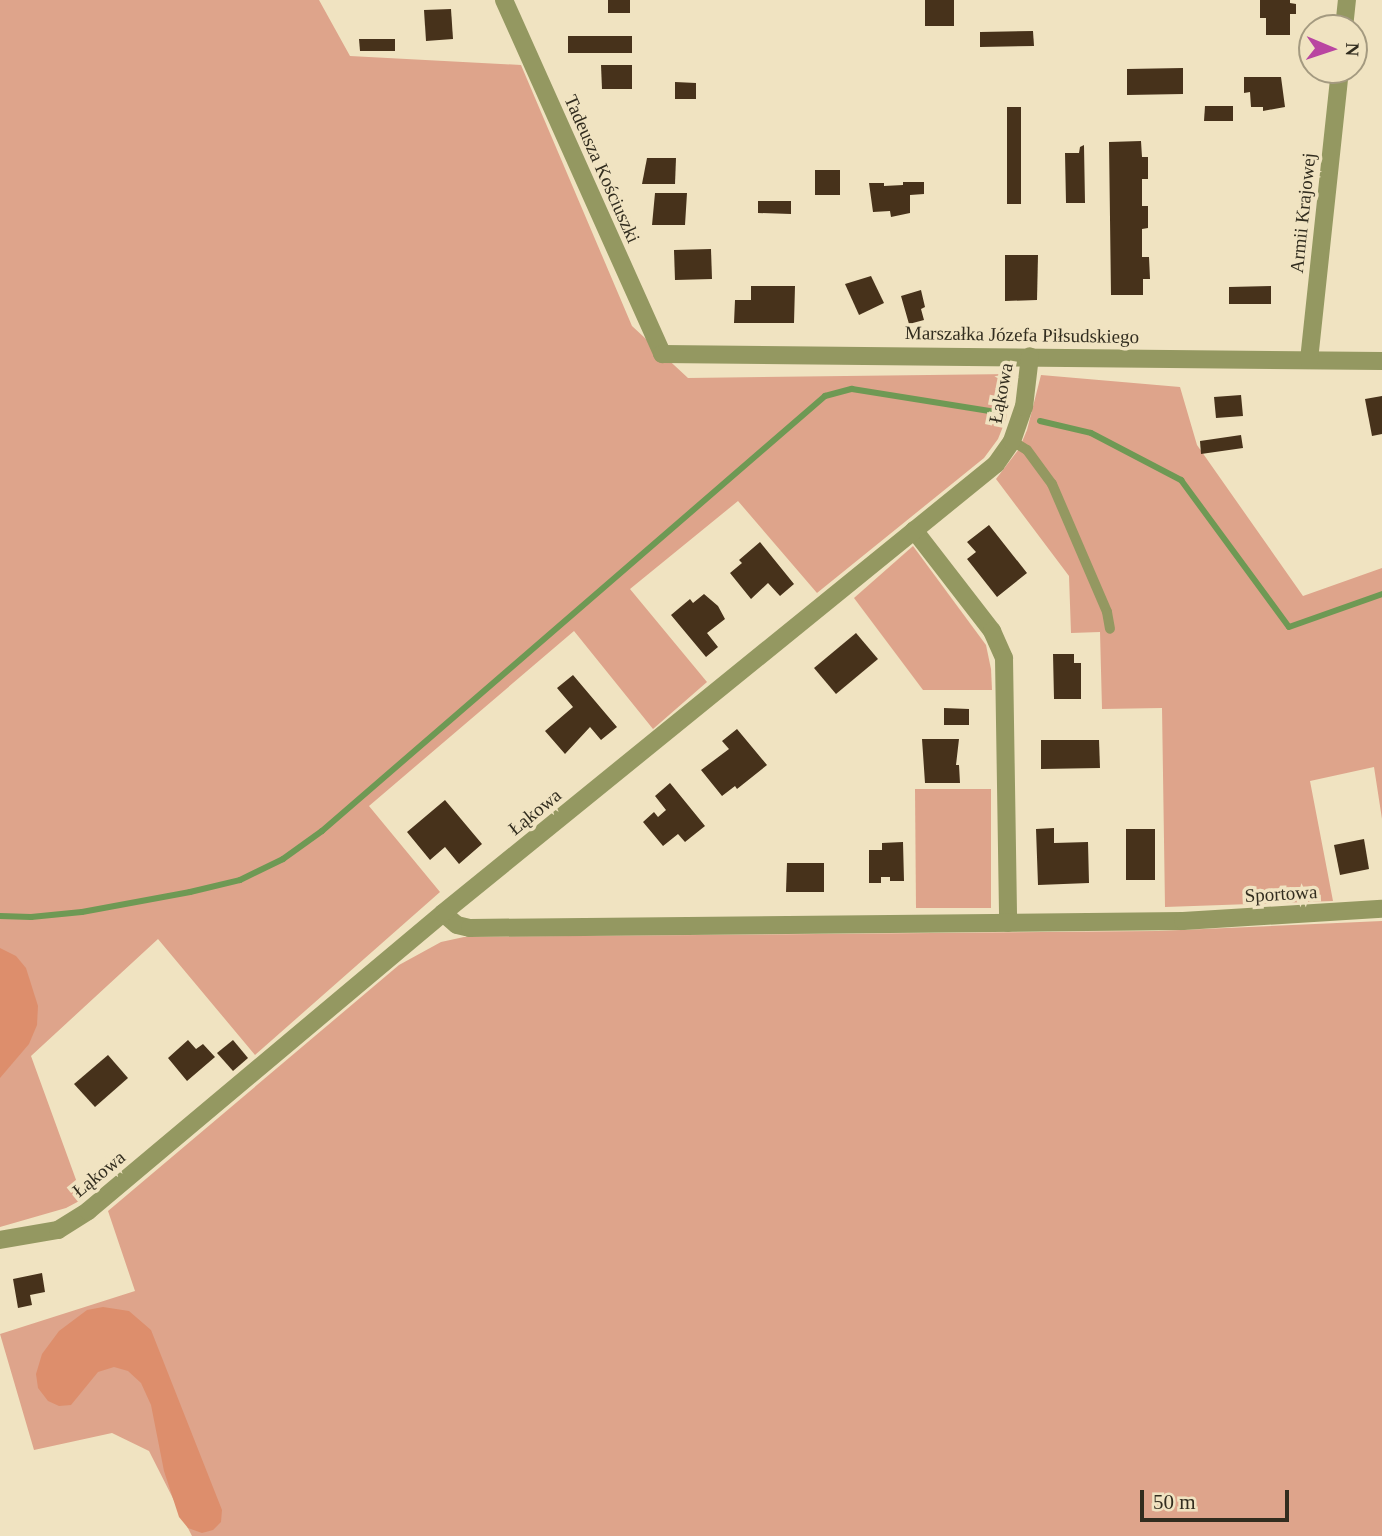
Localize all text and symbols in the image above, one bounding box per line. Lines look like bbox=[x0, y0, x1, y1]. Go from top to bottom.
north arrow bbox=[1298, 14, 1368, 84]
text: N bbox=[1342, 42, 1363, 57]
street label: Tadeusza Kościuszki bbox=[559, 91, 645, 247]
street label: Armii Krajowej bbox=[1285, 152, 1321, 274]
street label: Marszałka Józefa Piłsudskiego bbox=[905, 322, 1139, 348]
street label: Łąkowa bbox=[984, 361, 1018, 425]
street label: Łąkowa bbox=[504, 784, 566, 840]
street label: Sportowa bbox=[1244, 881, 1318, 907]
street label: Łąkowa bbox=[68, 1146, 130, 1202]
scale bar bbox=[1144, 1476, 1293, 1520]
text: 50 m bbox=[1153, 1490, 1196, 1514]

